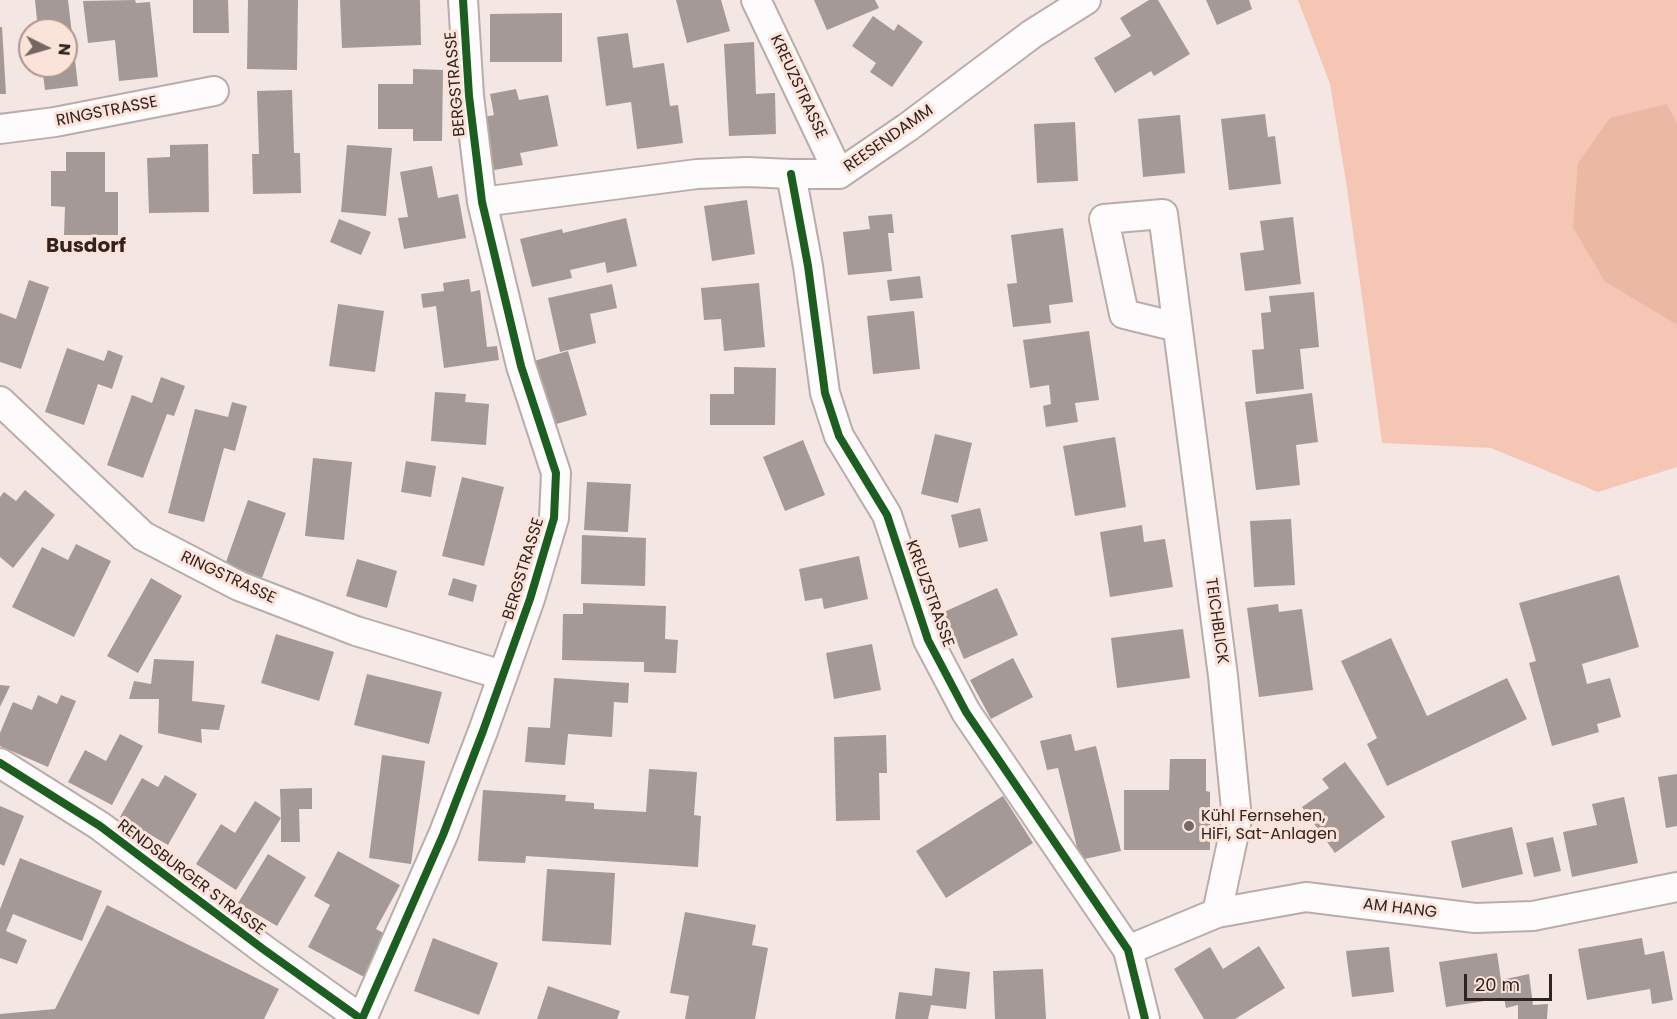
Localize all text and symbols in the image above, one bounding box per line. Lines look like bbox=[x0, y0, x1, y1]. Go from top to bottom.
north arrow bbox=[18, 18, 78, 78]
street label: BERGSTRASSE bbox=[442, 30, 470, 138]
street label: KREUZSTRASSE bbox=[766, 32, 830, 142]
text: N bbox=[52, 42, 76, 56]
street label: RINGSTRASSE bbox=[55, 93, 159, 131]
street label: REESENDAMM bbox=[841, 101, 937, 177]
district label: Busdorf bbox=[46, 235, 126, 259]
street label: BERGSTRASSE bbox=[499, 516, 549, 622]
street label: KREUZSTRASSE bbox=[901, 538, 957, 650]
street label: RINGSTRASSE bbox=[177, 548, 279, 608]
street label: TEICHBLICK bbox=[1200, 577, 1232, 665]
place label: Kühl Fernsehen, HiFi, Sat-Anlagen bbox=[1201, 807, 1337, 845]
street label: RENDSBURGER STRASSE bbox=[113, 816, 269, 940]
marker: Kühl Fernsehen, HiFi, Sat-Anlagen bbox=[1182, 819, 1196, 833]
street label: AM HANG bbox=[1362, 895, 1438, 923]
scale bar bbox=[1467, 962, 1556, 1000]
text: 20 m bbox=[1475, 972, 1520, 997]

